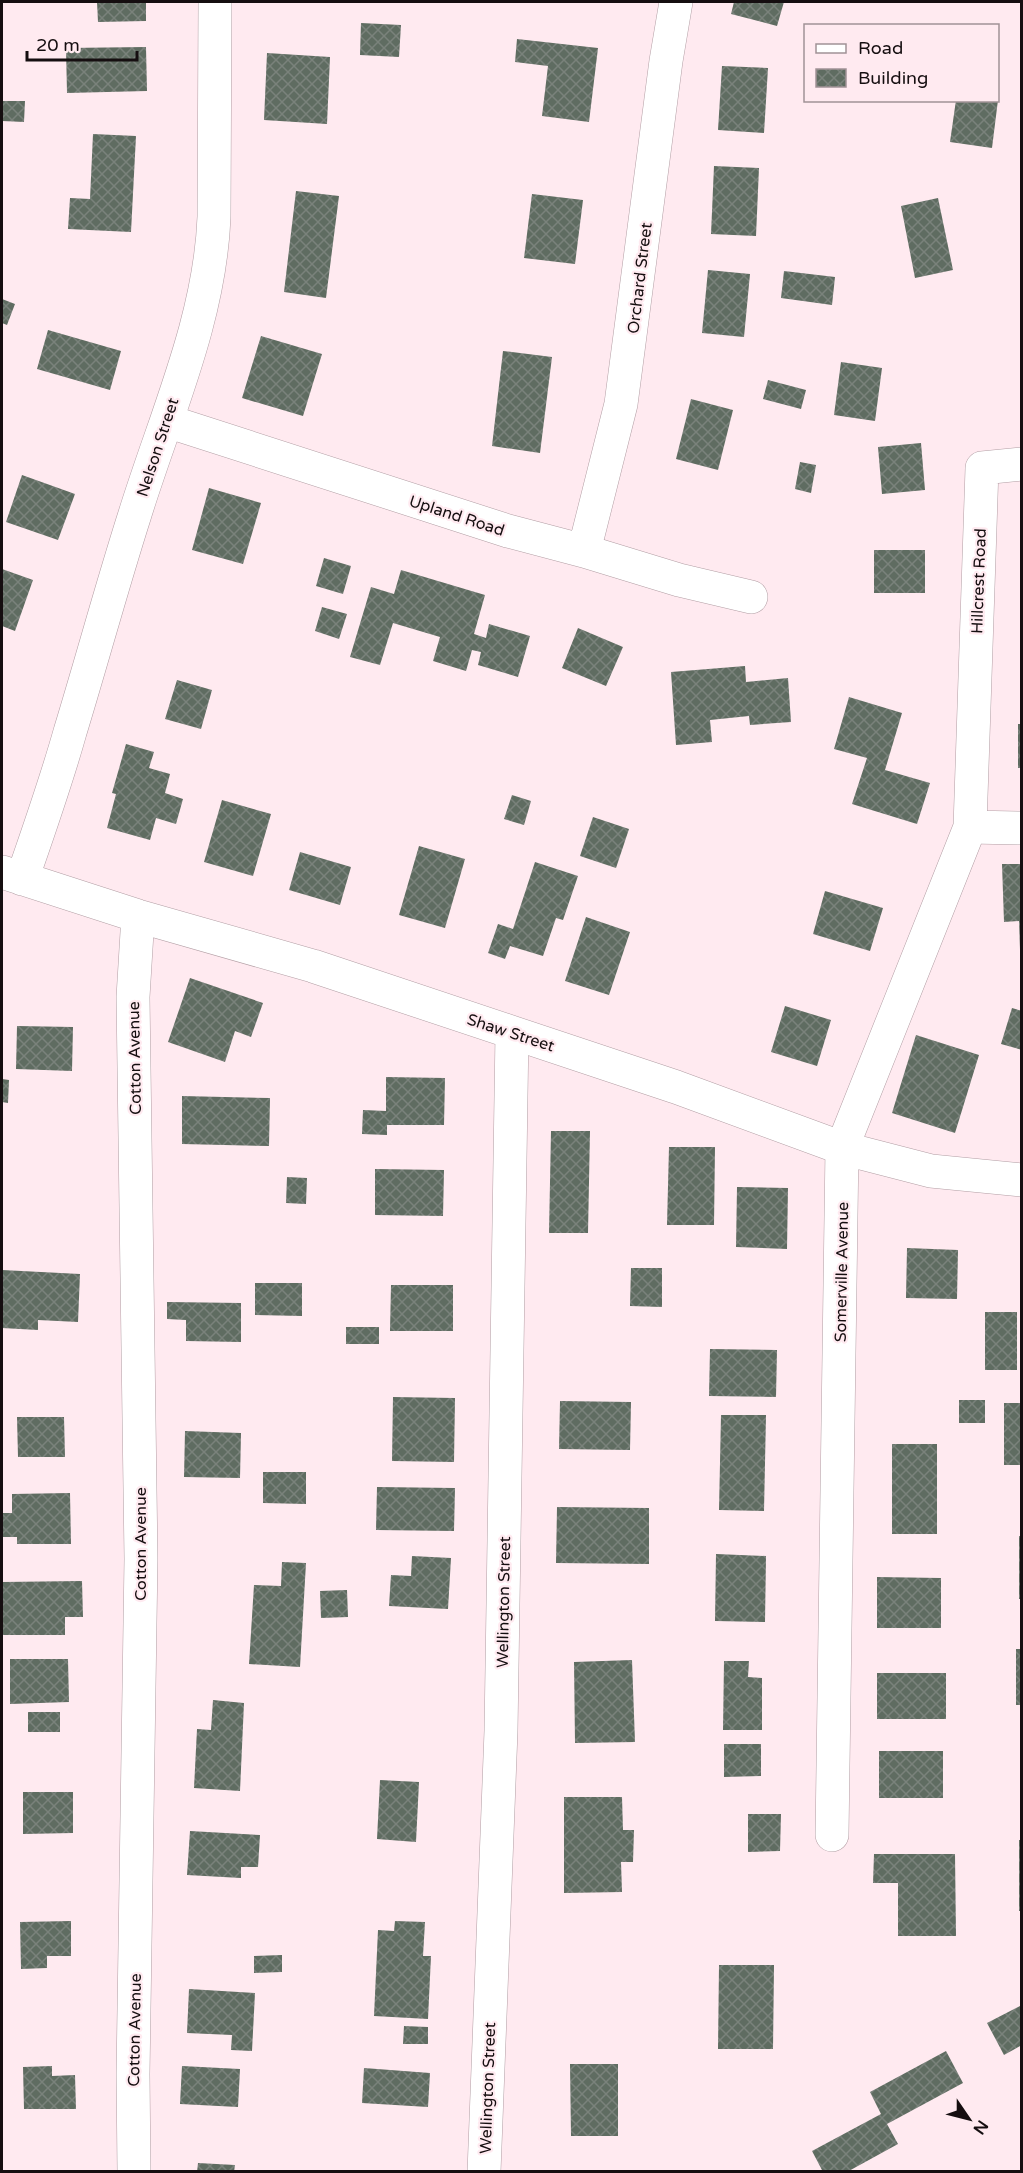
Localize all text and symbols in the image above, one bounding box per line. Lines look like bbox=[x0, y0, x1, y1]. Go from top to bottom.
scale bar bbox=[27, 24, 136, 62]
legend bbox=[804, 24, 999, 102]
text: 20 m bbox=[36, 34, 80, 56]
text: Road bbox=[858, 37, 903, 59]
text: Building bbox=[858, 67, 928, 89]
street label: Orchard Street bbox=[623, 221, 657, 335]
street label: Nelson Street bbox=[133, 395, 183, 499]
street label: Upland Road bbox=[406, 491, 507, 541]
street label: Hillcrest Road bbox=[967, 528, 991, 634]
street label: Cotton Avenue bbox=[124, 1001, 146, 1115]
street label: Shaw Street bbox=[464, 1009, 557, 1057]
street label: Somerville Avenue bbox=[831, 1202, 853, 1342]
street label: Cotton Avenue bbox=[131, 1487, 151, 1601]
street label: Wellington Street bbox=[493, 1536, 515, 1668]
street label: Cotton Avenue bbox=[124, 1973, 146, 2087]
street label: Wellington Street bbox=[476, 2022, 500, 2154]
north arrow bbox=[939, 2089, 999, 2149]
text: N bbox=[969, 2116, 992, 2138]

